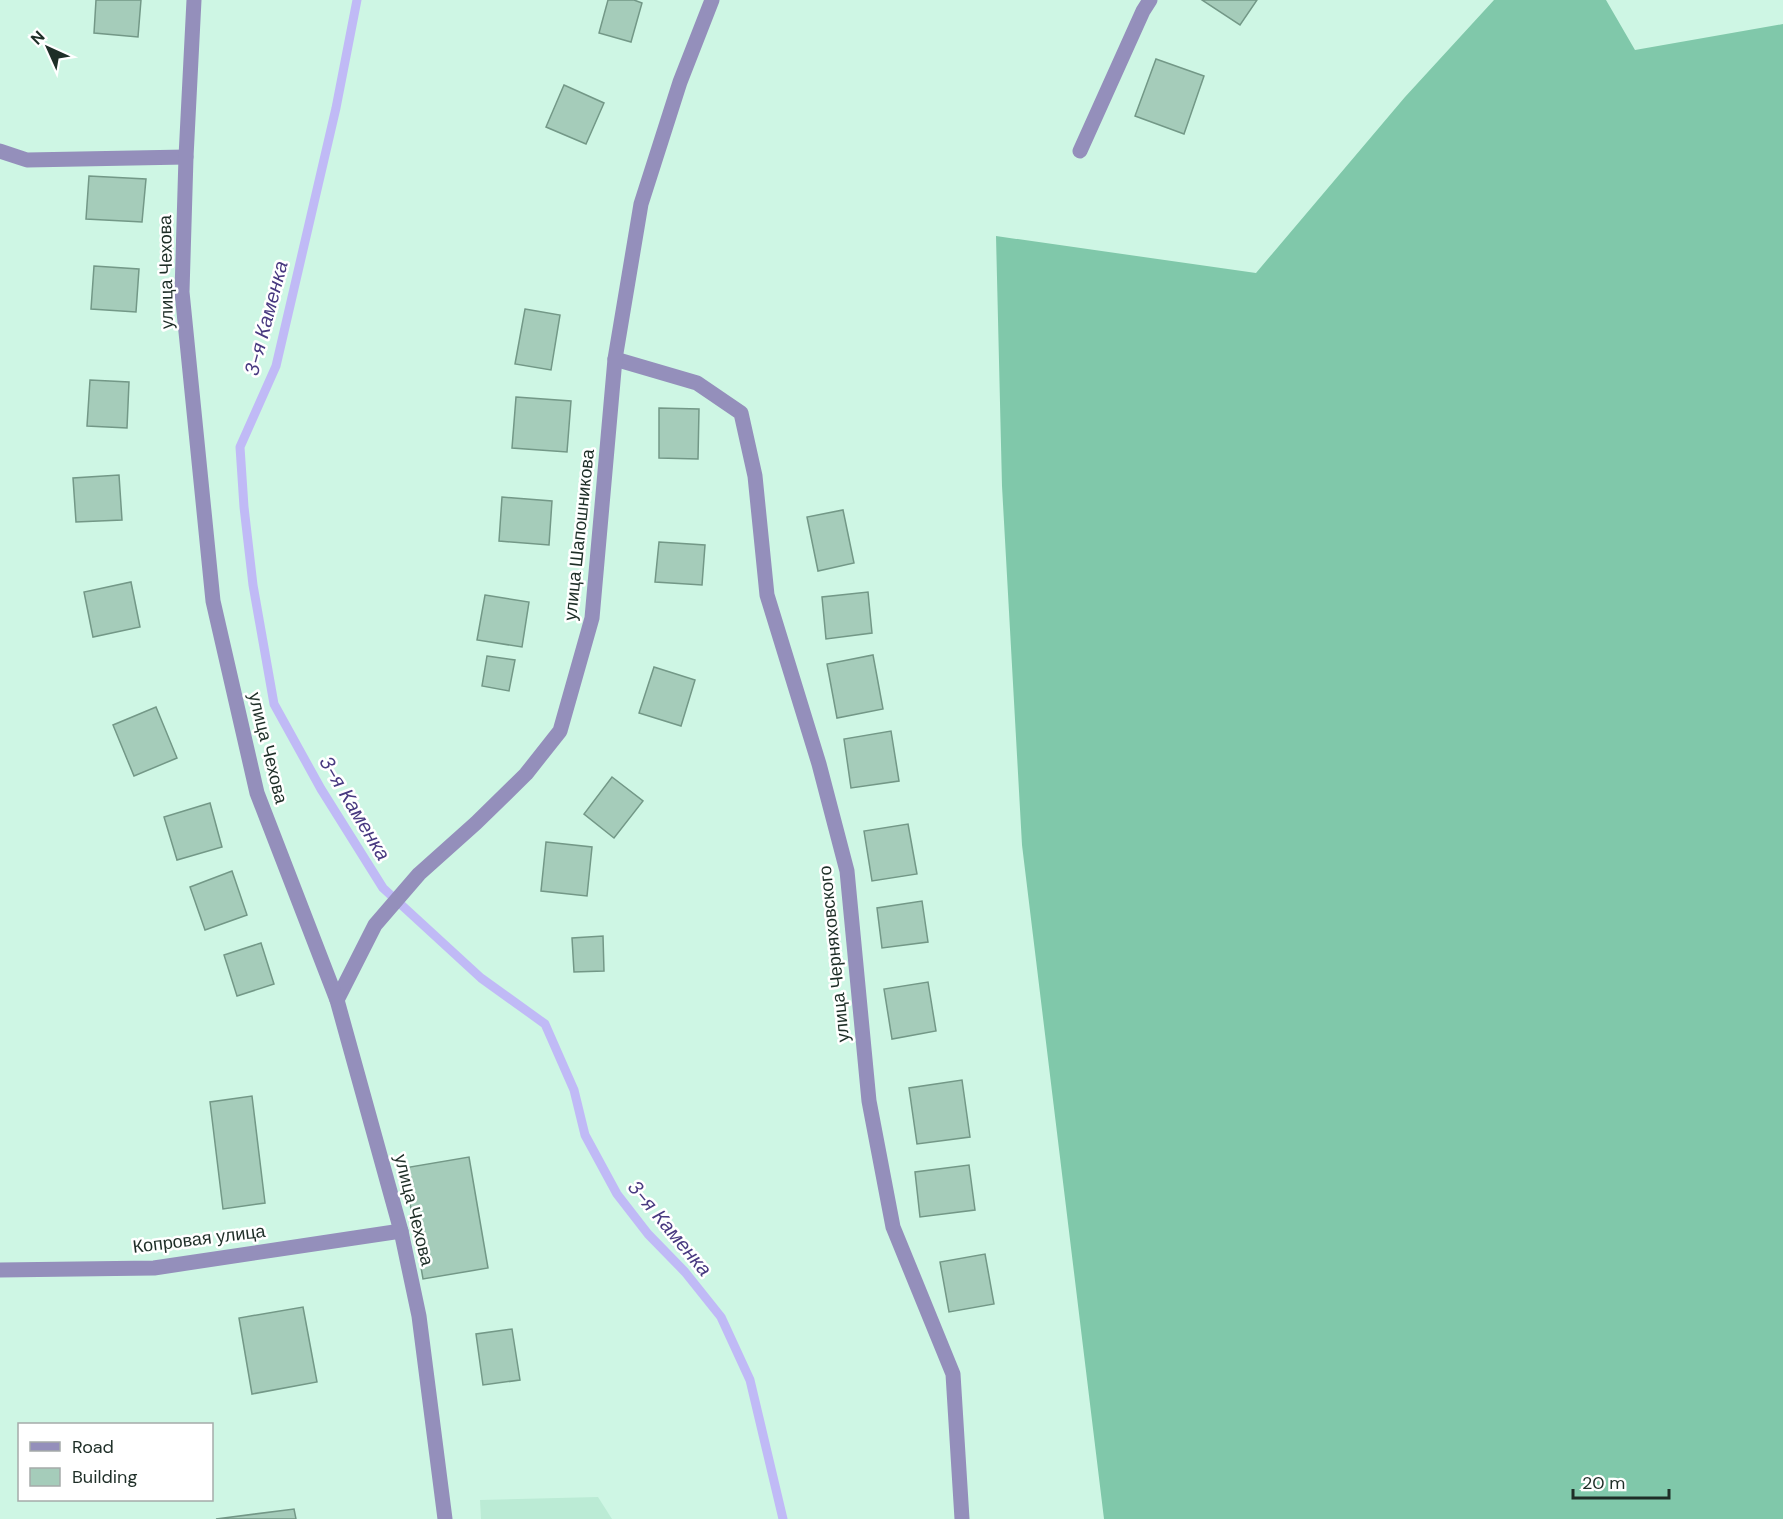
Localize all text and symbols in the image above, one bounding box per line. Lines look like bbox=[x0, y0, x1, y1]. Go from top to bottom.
north arrow bbox=[18, 18, 78, 78]
text: N bbox=[26, 26, 49, 49]
street label: улица Чехова bbox=[153, 214, 179, 329]
water label: 3-я Каменка bbox=[238, 258, 294, 378]
street label: улица Шапошникова bbox=[558, 447, 600, 622]
street label: улица Чехова bbox=[243, 690, 294, 807]
water label: 3-я Каменка bbox=[314, 751, 396, 865]
street label: улица Черняховского bbox=[813, 865, 855, 1043]
street label: улица Чехова bbox=[389, 1152, 440, 1269]
water label: 3-я Каменка bbox=[622, 1175, 718, 1281]
street label: Копровая улица bbox=[131, 1219, 268, 1259]
legend bbox=[18, 1423, 213, 1501]
text: Road bbox=[72, 1435, 114, 1459]
scale bar bbox=[1573, 1462, 1669, 1500]
text: Building bbox=[72, 1465, 137, 1489]
text: 20 m bbox=[1582, 1471, 1625, 1495]

